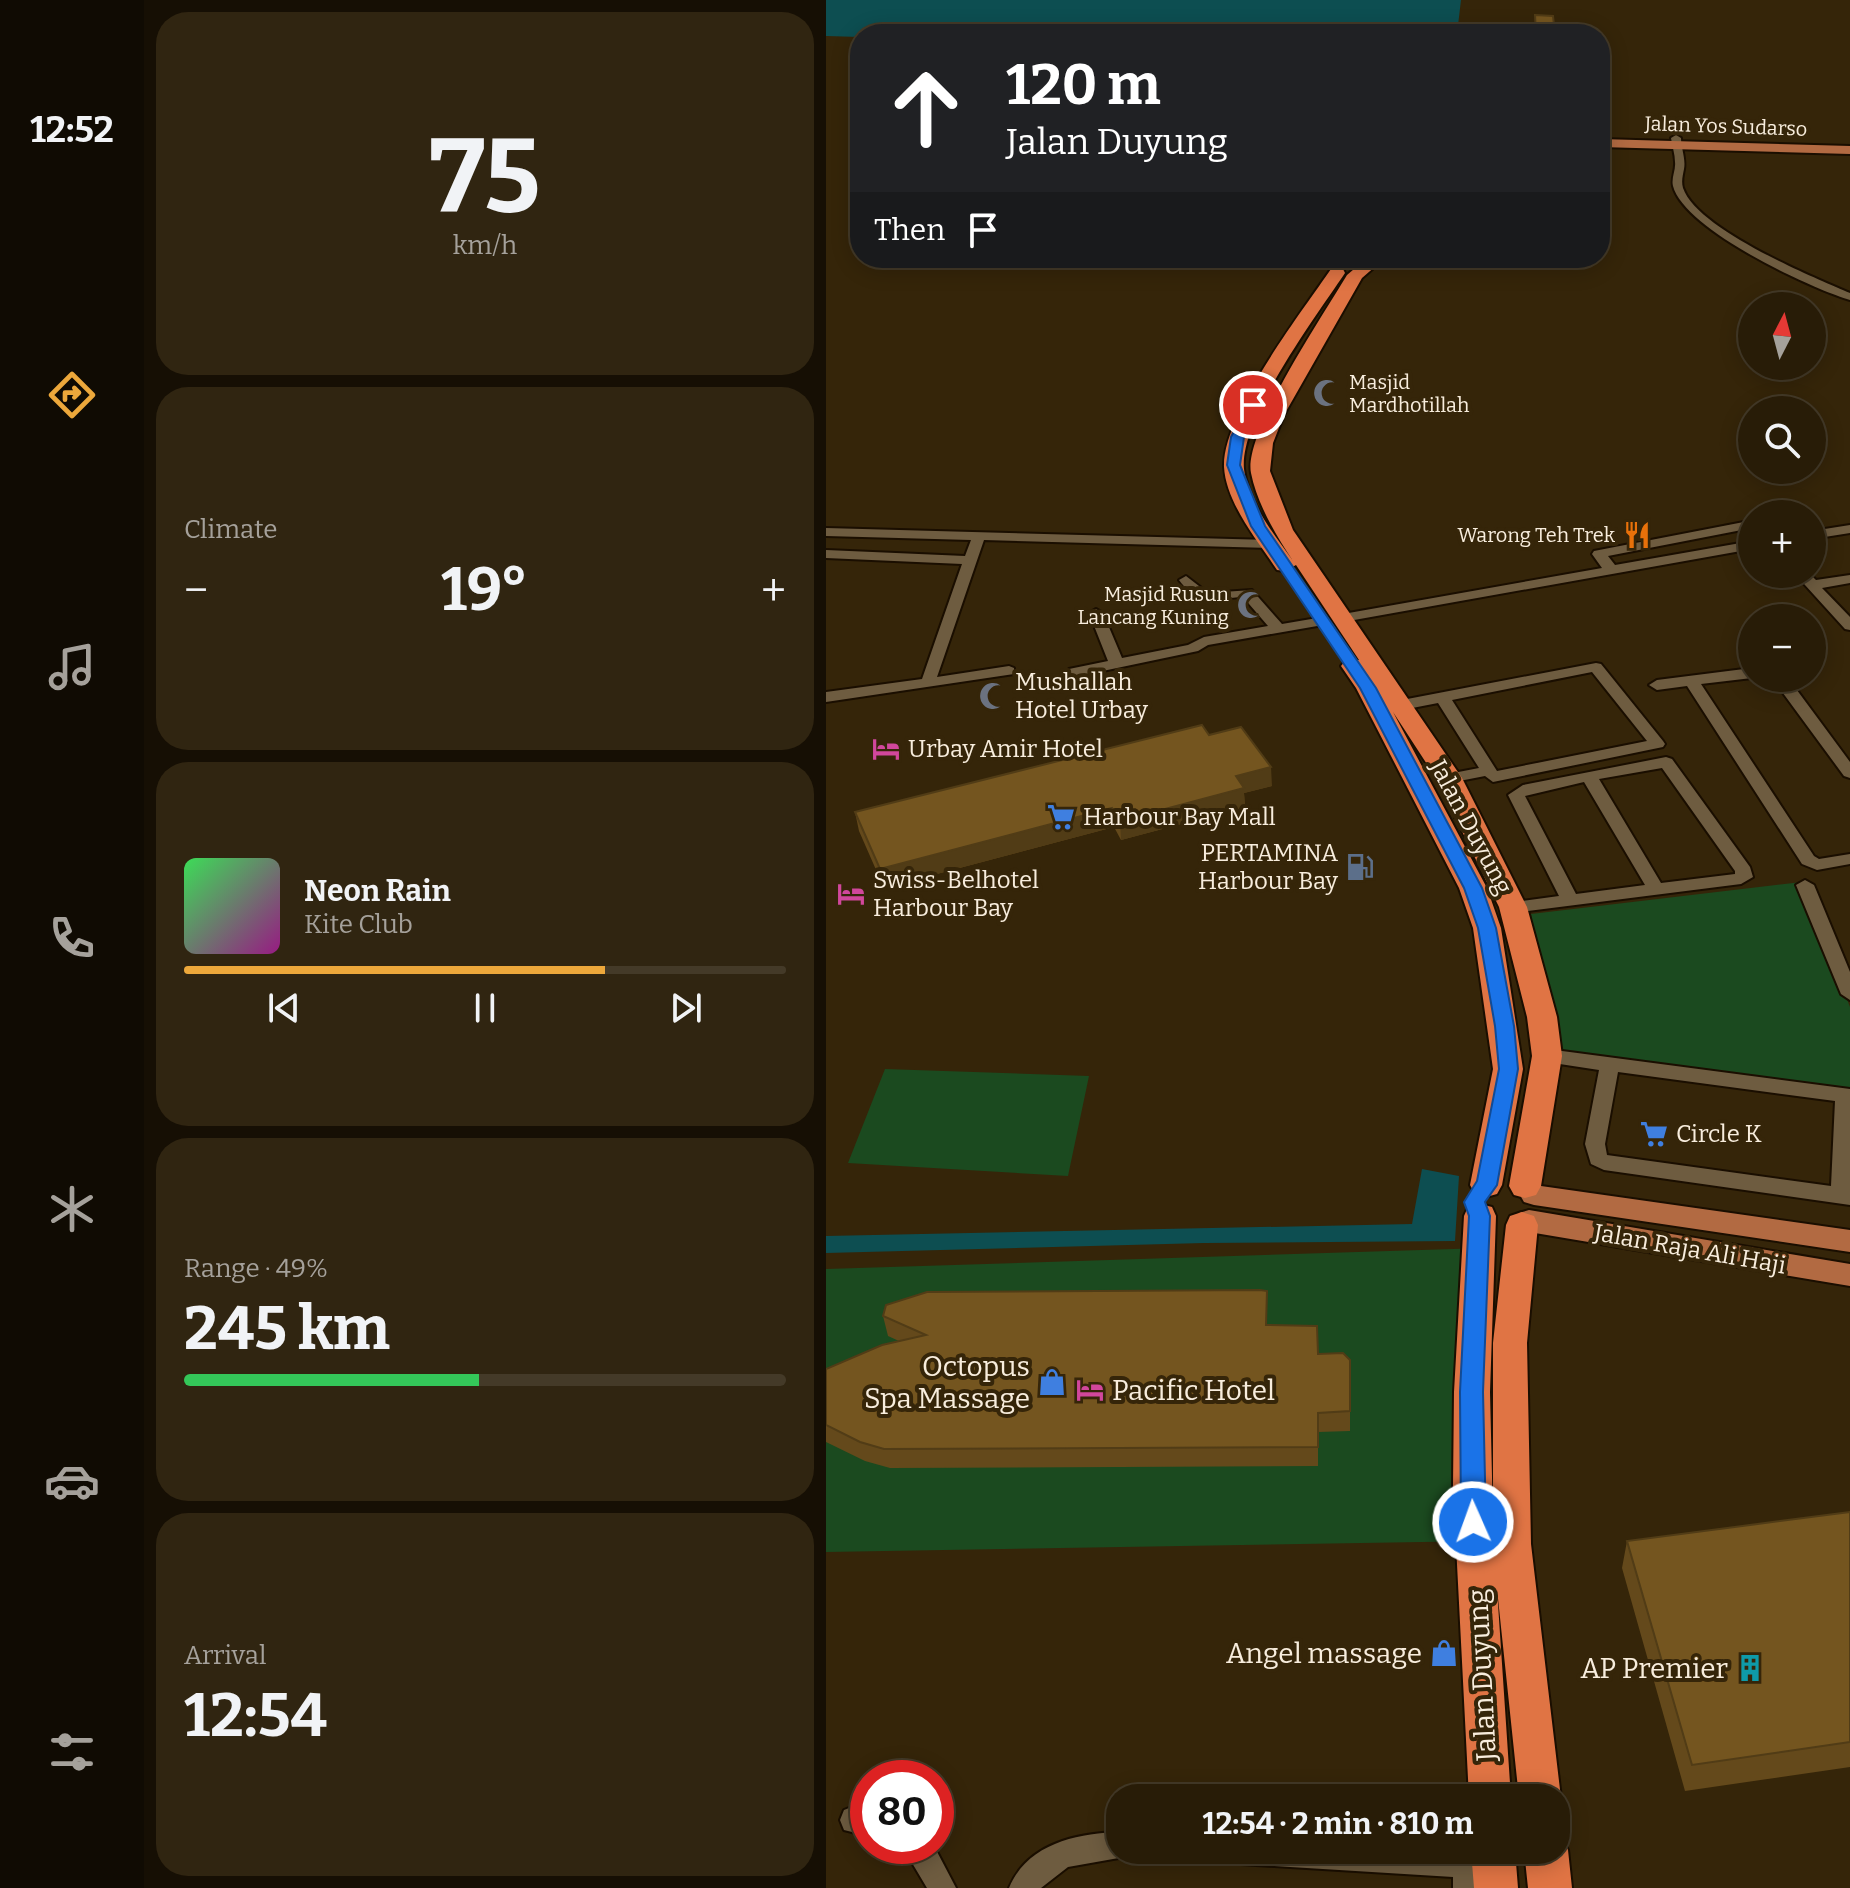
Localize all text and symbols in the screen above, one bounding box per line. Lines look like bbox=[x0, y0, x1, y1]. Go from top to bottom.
text: 120 m bbox=[1006, 52, 1161, 119]
icon: ahead bbox=[874, 56, 978, 160]
text: 12:52 bbox=[30, 108, 114, 152]
street label: Jalan Yos Sudarso bbox=[1643, 111, 1808, 141]
text: 75 bbox=[429, 115, 541, 240]
text: Jalan Duyung bbox=[1006, 120, 1228, 164]
icon: arrive bbox=[961, 208, 1005, 252]
text: Then bbox=[874, 212, 945, 248]
text: km/h bbox=[453, 230, 517, 261]
north arrow bbox=[1738, 292, 1826, 380]
map controls bbox=[1738, 292, 1826, 692]
icon: directions bbox=[44, 367, 100, 423]
place label: Masjid Mardhotillah bbox=[1349, 370, 1470, 417]
pin bbox=[1219, 371, 1287, 439]
mosque icon: Masjid Mardhotillah bbox=[1312, 378, 1342, 408]
icon: arrive bbox=[1231, 383, 1275, 427]
button: search bbox=[1738, 396, 1826, 484]
button: + bbox=[1738, 500, 1826, 588]
text: Climate bbox=[184, 514, 278, 545]
restaurant icon: Warong Teh Trek bbox=[1622, 520, 1652, 550]
place label: Warong Teh Trek bbox=[1458, 523, 1616, 547]
text: 19° bbox=[441, 554, 528, 626]
text: − bbox=[184, 564, 208, 617]
text: + bbox=[761, 564, 786, 617]
place label: Masjid Rusun Lancang Kuning bbox=[1078, 582, 1229, 629]
mosque icon: Masjid Rusun Lancang Kuning bbox=[1236, 590, 1266, 620]
button: − bbox=[1738, 604, 1826, 692]
icon: music bbox=[44, 639, 100, 695]
place label: Mushallah Hotel Urbay bbox=[1015, 668, 1148, 724]
mosque icon: Mushallah Hotel Urbay bbox=[978, 681, 1008, 711]
hotel icon: Urbay Amir Hotel bbox=[871, 734, 901, 764]
place label: Urbay Amir Hotel bbox=[908, 735, 1103, 763]
street label: Jalan Duyung bbox=[1423, 754, 1518, 899]
supermarket icon: Harbour Bay Mall bbox=[1046, 802, 1076, 832]
place label: Harbour Bay Mall bbox=[1083, 803, 1276, 831]
place label: PERTAMINA Harbour Bay bbox=[1198, 839, 1338, 895]
fuel station icon: PERTAMINA Harbour Bay bbox=[1345, 852, 1375, 882]
place label: Swiss-Belhotel Harbour Bay bbox=[873, 866, 1039, 922]
text: Neon Rain bbox=[304, 873, 451, 909]
hotel icon: Swiss-Belhotel Harbour Bay bbox=[836, 879, 866, 909]
text: Kite Club bbox=[304, 909, 413, 940]
icon: phone bbox=[44, 910, 100, 966]
icon: previous bbox=[262, 986, 306, 1030]
icon: pause bbox=[463, 986, 507, 1030]
icon: next bbox=[664, 986, 708, 1030]
supermarket icon: Circle K bbox=[1639, 1119, 1669, 1149]
place label: Circle K bbox=[1676, 1120, 1762, 1148]
icon: climate bbox=[44, 1181, 100, 1237]
street label: Jalan Raja Ali Haji bbox=[1591, 1218, 1788, 1280]
text: Range · 49% bbox=[184, 1253, 328, 1284]
text: 245 km bbox=[184, 1293, 390, 1365]
place label: Octopus Spa Massage bbox=[864, 1350, 1030, 1415]
shop icon: Octopus Spa Massage bbox=[1037, 1367, 1067, 1397]
place label: Pacific Hotel bbox=[1112, 1374, 1275, 1407]
hotel icon: Pacific Hotel bbox=[1075, 1375, 1105, 1405]
icon: car bbox=[44, 1453, 100, 1509]
position arrow bbox=[1431, 1480, 1515, 1564]
street label: Jalan Duyung bbox=[1461, 1588, 1503, 1763]
place label: Angel massage bbox=[1226, 1637, 1422, 1670]
shop icon: Angel massage bbox=[1429, 1638, 1459, 1668]
text: Arrival bbox=[184, 1640, 266, 1671]
place label: AP Premier bbox=[1581, 1652, 1728, 1685]
building icon: AP Premier bbox=[1735, 1653, 1765, 1683]
text: 12:54 bbox=[184, 1680, 327, 1752]
icon: filters bbox=[44, 1724, 100, 1780]
speed limit sign: 80 bbox=[850, 1760, 954, 1864]
text: 12:54 · 2 min · 810 m bbox=[1203, 1806, 1473, 1842]

